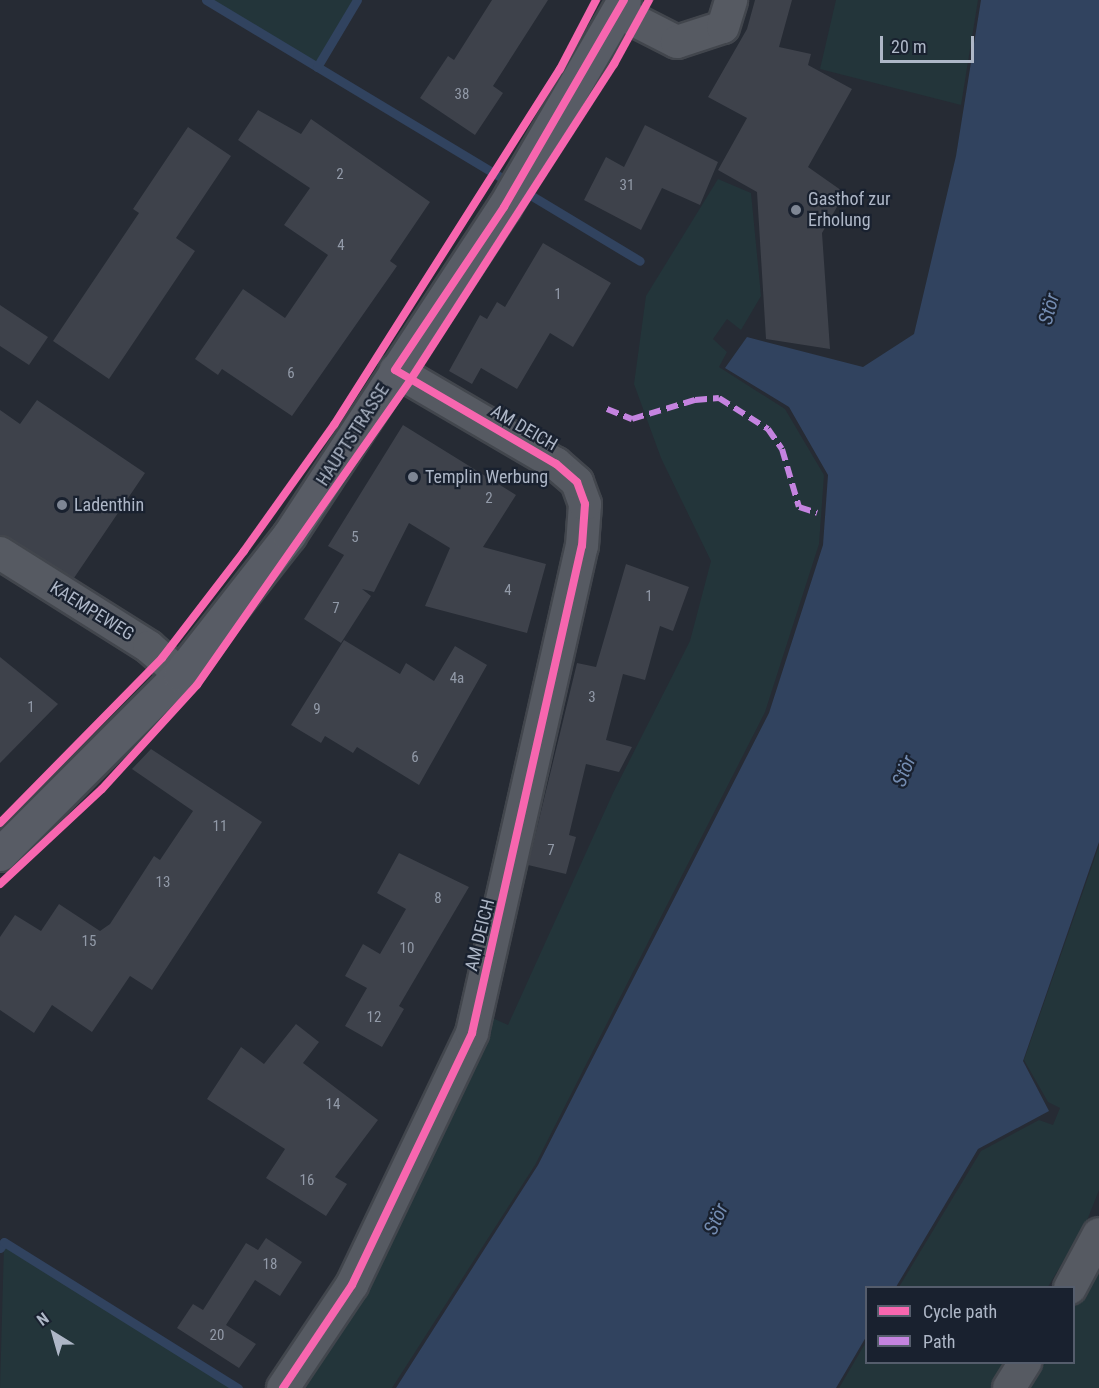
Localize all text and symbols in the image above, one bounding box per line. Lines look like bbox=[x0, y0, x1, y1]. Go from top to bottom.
scale bar bbox=[883, 24, 978, 62]
text: 20 m bbox=[891, 36, 926, 57]
house number: 38 bbox=[455, 86, 469, 104]
house number: 2 bbox=[336, 166, 344, 184]
house number: 31 bbox=[620, 177, 634, 195]
place label: Gasthof zur Erholung bbox=[808, 189, 890, 232]
marker: Gasthof zur Erholung bbox=[789, 203, 803, 217]
house number: 4 bbox=[337, 237, 345, 255]
house number: 1 bbox=[554, 286, 562, 304]
water label: Stör bbox=[1033, 291, 1065, 327]
house number: 6 bbox=[287, 365, 295, 383]
street label: HAUPTSTRASSE bbox=[312, 380, 394, 490]
street label: AM DEICH bbox=[487, 400, 561, 456]
place label: Templin Werbung bbox=[425, 466, 548, 488]
marker: Templin Werbung bbox=[406, 470, 420, 484]
house number: 2 bbox=[485, 490, 493, 508]
place label: Ladenthin bbox=[74, 494, 144, 516]
marker: Ladenthin bbox=[55, 498, 69, 512]
house number: 5 bbox=[351, 529, 359, 547]
street label: KAEMPEWEG bbox=[46, 577, 138, 645]
house number: 4 bbox=[504, 582, 512, 600]
house number: 1 bbox=[645, 588, 653, 606]
house number: 7 bbox=[332, 600, 340, 618]
house number: 4a bbox=[450, 670, 464, 688]
house number: 3 bbox=[588, 689, 596, 707]
house number: 1 bbox=[27, 699, 35, 717]
house number: 9 bbox=[313, 701, 321, 719]
house number: 6 bbox=[411, 749, 419, 767]
water label: Stör bbox=[887, 752, 921, 790]
house number: 11 bbox=[213, 818, 227, 836]
house number: 7 bbox=[547, 842, 555, 860]
house number: 13 bbox=[156, 874, 170, 892]
house number: 8 bbox=[434, 890, 442, 908]
street label: AM DEICH bbox=[461, 897, 499, 973]
house number: 15 bbox=[82, 933, 96, 951]
house number: 10 bbox=[400, 940, 414, 958]
house number: 12 bbox=[367, 1009, 381, 1027]
house number: 14 bbox=[326, 1096, 340, 1114]
house number: 16 bbox=[300, 1172, 314, 1190]
water label: Stör bbox=[699, 1200, 733, 1238]
house number: 18 bbox=[263, 1256, 277, 1274]
legend bbox=[865, 1286, 1075, 1364]
text: Cycle path bbox=[923, 1301, 997, 1322]
north arrow bbox=[24, 1304, 84, 1364]
text: N bbox=[33, 1309, 52, 1330]
house number: 20 bbox=[210, 1327, 224, 1345]
text: Path bbox=[923, 1331, 956, 1352]

